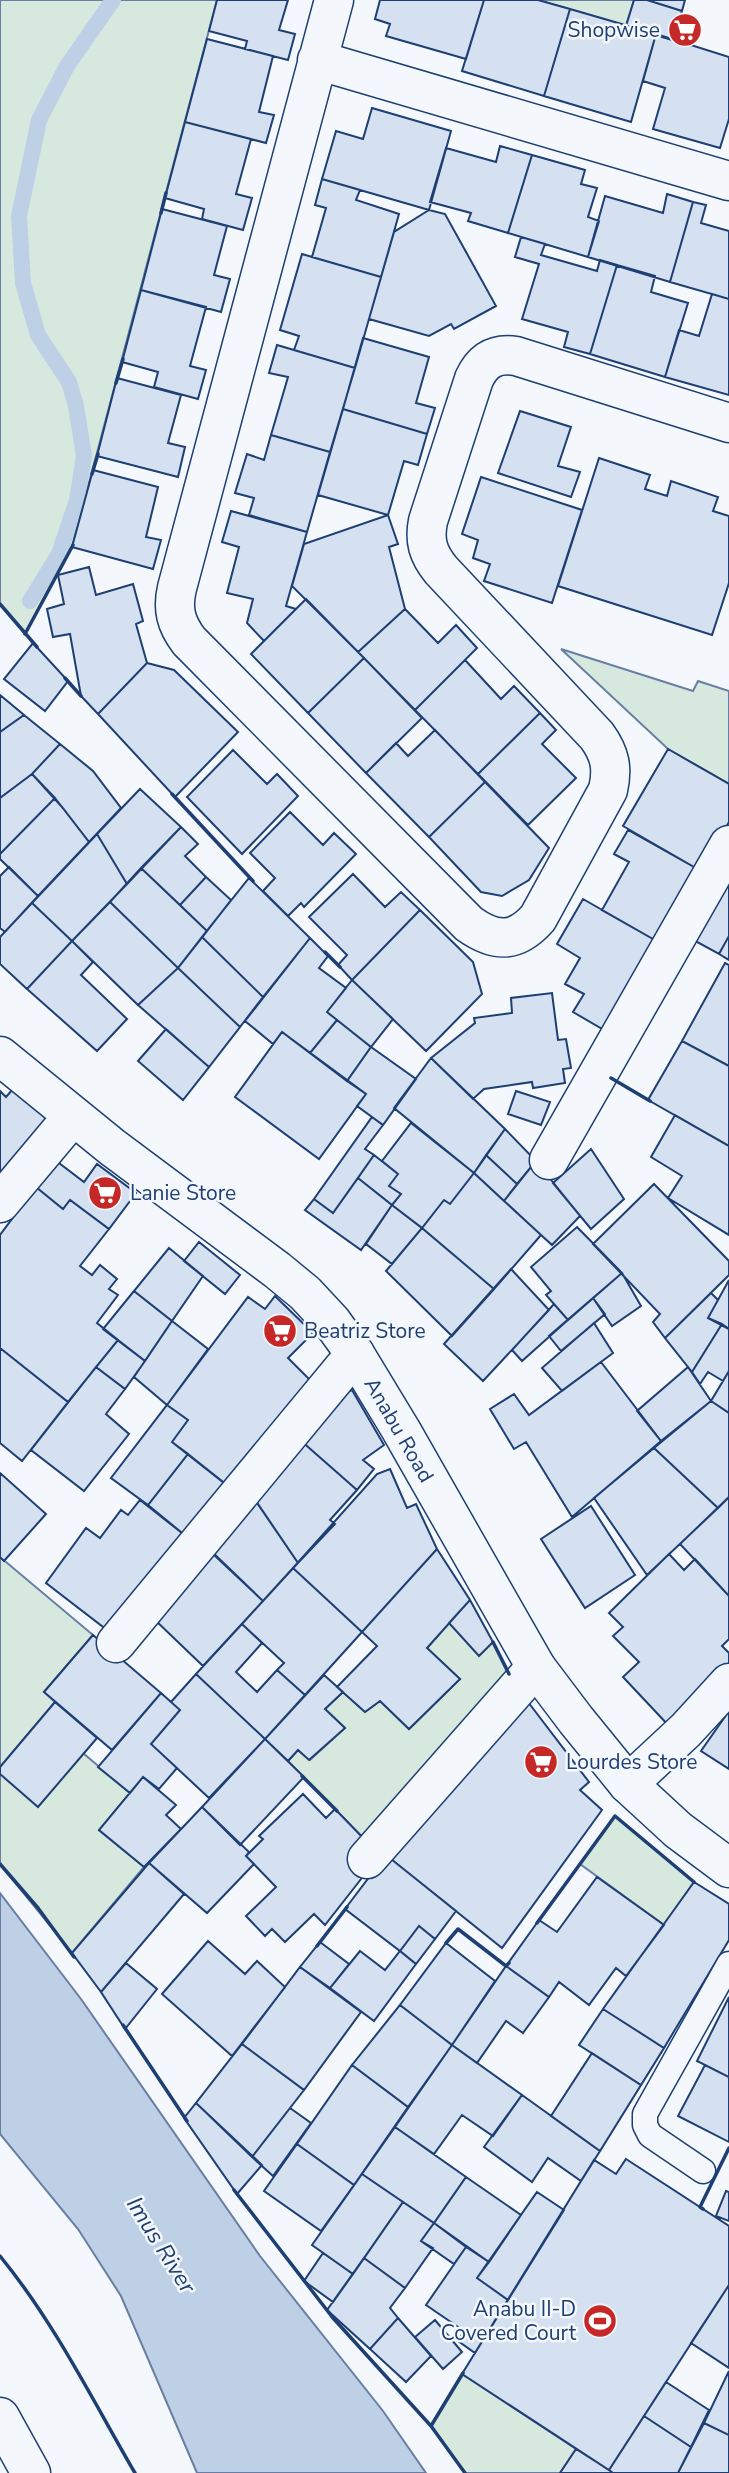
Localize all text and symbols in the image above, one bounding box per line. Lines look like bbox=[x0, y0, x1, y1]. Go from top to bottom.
supermarket icon: Shopwise bbox=[666, 11, 704, 49]
place label: Shopwise bbox=[568, 16, 660, 44]
supermarket icon: Lanie Store bbox=[86, 1174, 124, 1212]
place label: Lanie Store bbox=[130, 1179, 236, 1207]
supermarket icon: Beatriz Store bbox=[261, 1312, 299, 1350]
place label: Beatriz Store bbox=[304, 1317, 426, 1345]
street label: Anabu Road bbox=[358, 1372, 440, 1488]
supermarket icon: Lourdes Store bbox=[522, 1743, 560, 1781]
place label: Lourdes Store bbox=[566, 1748, 697, 1776]
water label: Imus River bbox=[119, 2191, 203, 2300]
place label: Anabu II-D Covered Court bbox=[441, 2295, 577, 2347]
sports icon: Anabu II-D Covered Court bbox=[581, 2302, 619, 2340]

